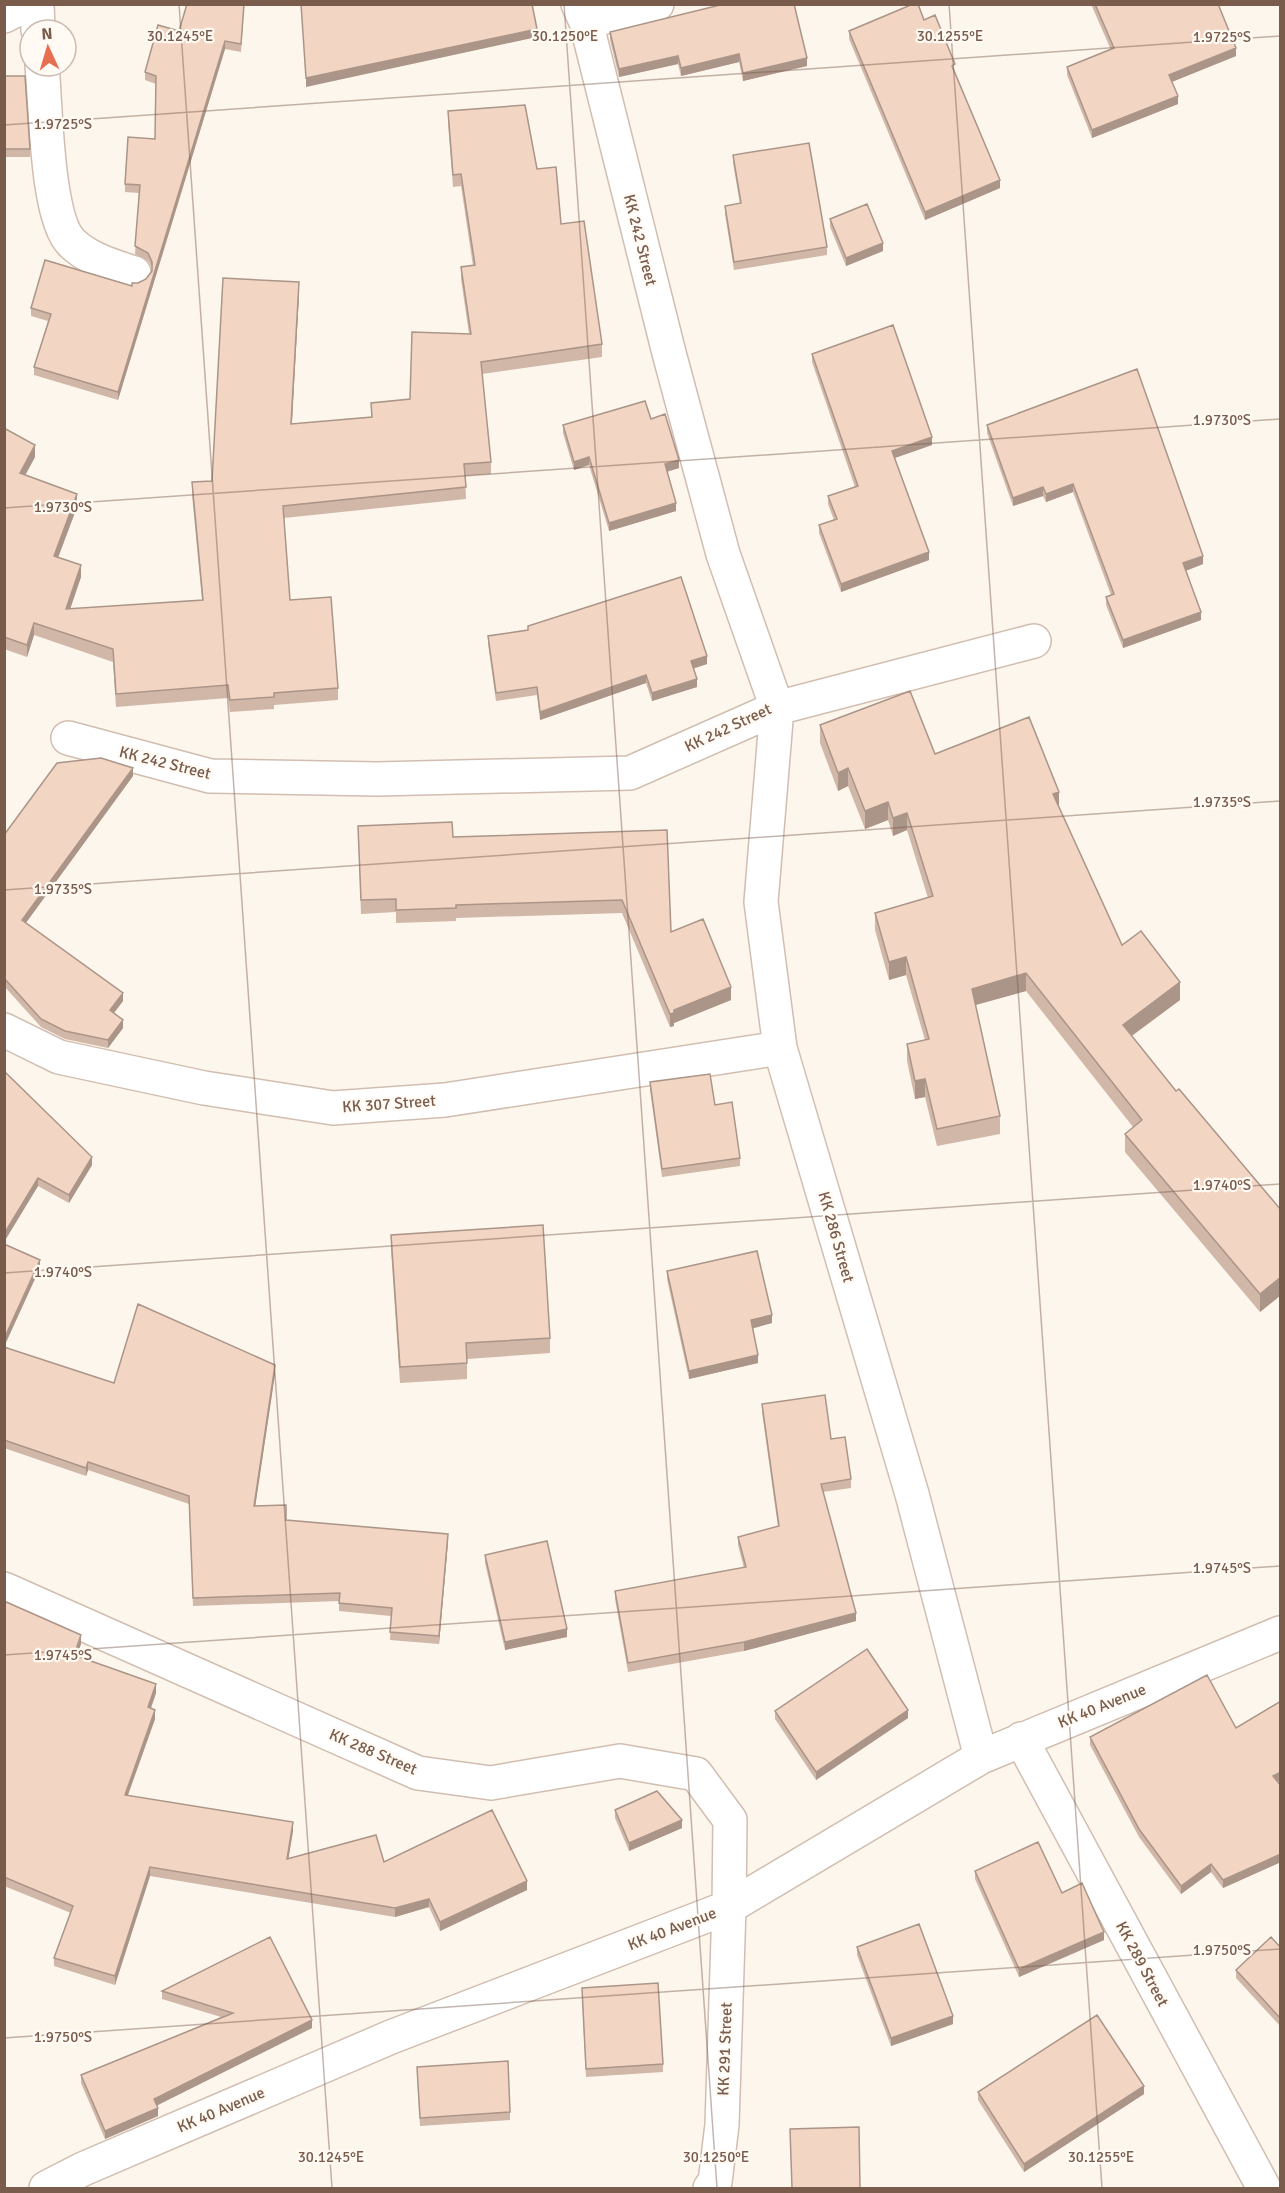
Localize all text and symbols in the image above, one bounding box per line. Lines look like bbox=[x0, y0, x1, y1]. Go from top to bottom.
north arrow bbox=[18, 18, 78, 78]
text: N bbox=[41, 24, 53, 44]
text: 30.1245°E bbox=[147, 27, 213, 45]
text: 30.1250°E bbox=[532, 27, 598, 45]
text: 30.1255°E bbox=[917, 27, 983, 45]
text: 1.9725°S bbox=[1193, 28, 1251, 46]
text: 1.9725°S bbox=[34, 115, 92, 133]
street label: KK 242 Street bbox=[619, 192, 661, 288]
text: 1.9730°S bbox=[1193, 411, 1251, 429]
text: 1.9730°S bbox=[34, 498, 92, 516]
street label: KK 242 Street bbox=[681, 699, 775, 757]
street label: KK 242 Street bbox=[117, 742, 213, 784]
text: 1.9735°S bbox=[1193, 793, 1251, 811]
text: 1.9735°S bbox=[34, 880, 92, 898]
street label: KK 307 Street bbox=[342, 1091, 437, 1117]
text: 1.9740°S bbox=[1193, 1176, 1251, 1194]
street label: KK 286 Street bbox=[813, 1189, 859, 1285]
text: 1.9740°S bbox=[34, 1263, 92, 1281]
text: 1.9745°S bbox=[1193, 1559, 1251, 1577]
text: 1.9745°S bbox=[34, 1646, 92, 1664]
street label: KK 40 Avenue bbox=[1055, 1679, 1149, 1733]
street label: KK 288 Street bbox=[326, 1724, 420, 1780]
street label: KK 40 Avenue bbox=[625, 1903, 719, 1955]
street label: KK 289 Street bbox=[1111, 1918, 1173, 2010]
text: 1.9750°S bbox=[1193, 1941, 1251, 1959]
street label: KK 291 Street bbox=[713, 2001, 737, 2096]
text: 1.9750°S bbox=[34, 2028, 92, 2046]
street label: KK 40 Avenue bbox=[174, 2083, 268, 2137]
text: 30.1245°E bbox=[298, 2148, 364, 2166]
text: 30.1250°E bbox=[683, 2148, 749, 2166]
text: 30.1255°E bbox=[1068, 2148, 1134, 2166]

